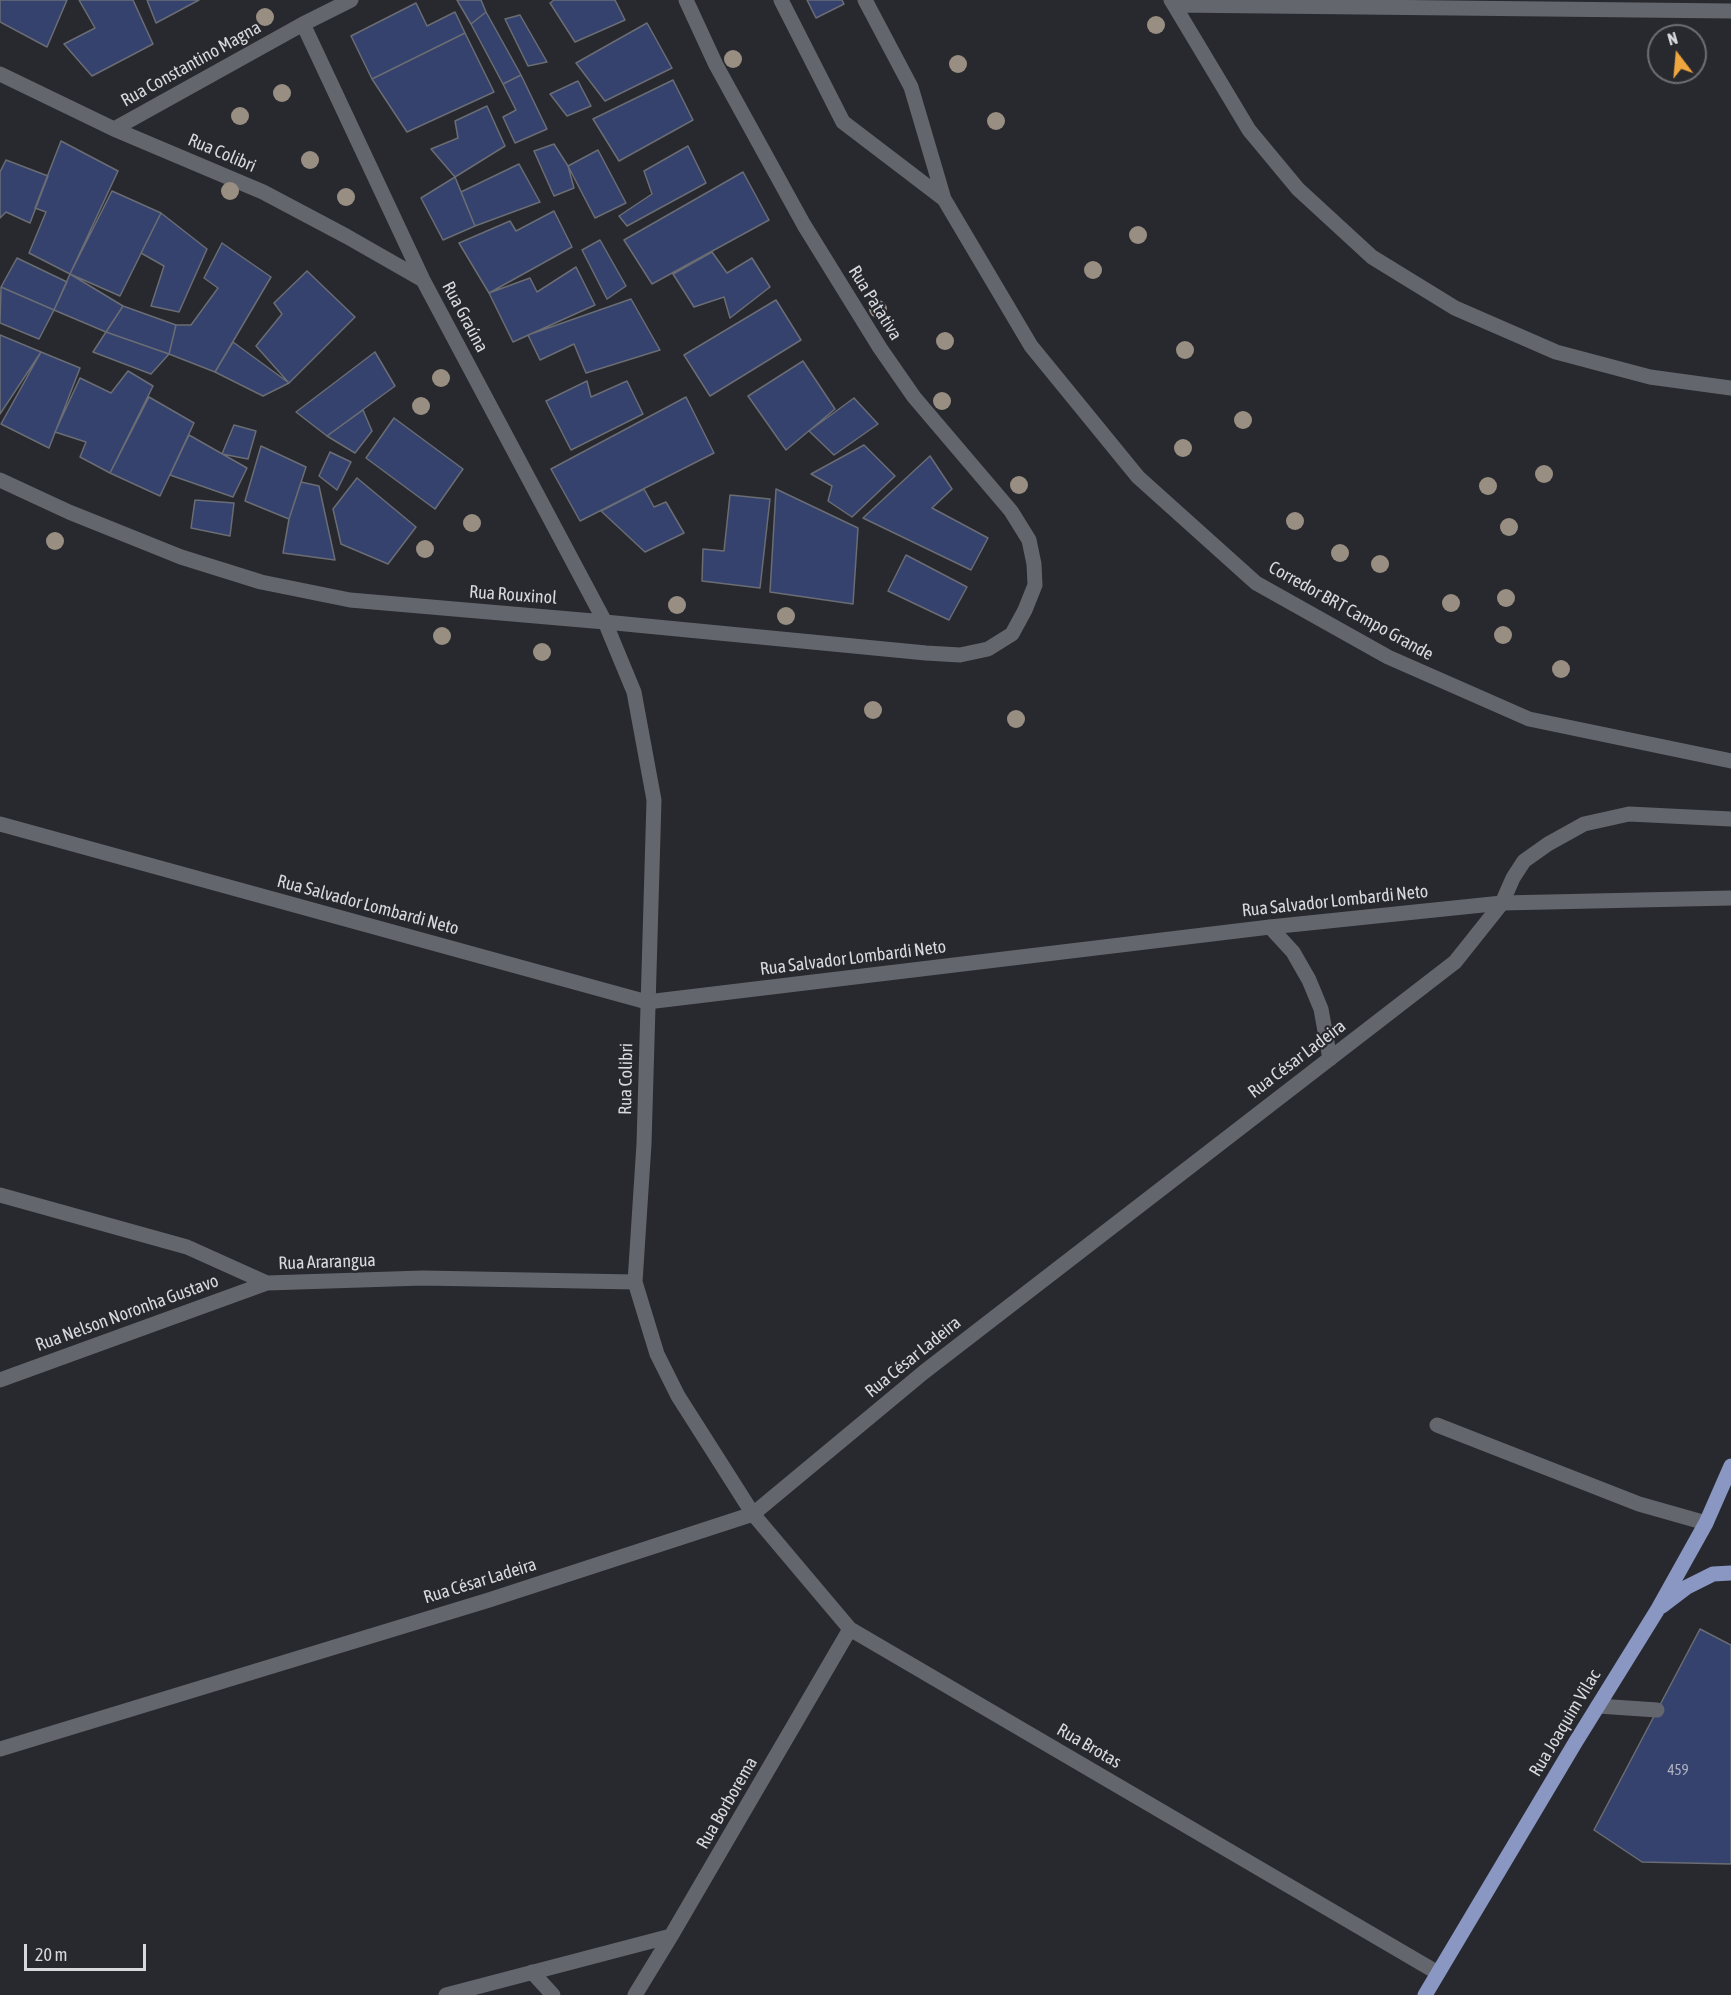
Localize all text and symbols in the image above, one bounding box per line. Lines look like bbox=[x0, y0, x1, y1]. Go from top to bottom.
street label: Rua Constantino Magna bbox=[117, 17, 265, 111]
north arrow bbox=[1647, 24, 1707, 84]
text: N bbox=[1666, 29, 1680, 49]
street label: Rua Colibri bbox=[185, 129, 259, 177]
street label: Rua Patativa bbox=[844, 262, 906, 344]
street label: Rua Graúna bbox=[437, 278, 493, 356]
street label: Corredor BRT Campo Grande bbox=[1265, 557, 1437, 665]
street label: Rua Rouxinol bbox=[468, 581, 558, 609]
street label: Rua Salvador Lombardi Neto bbox=[275, 870, 461, 940]
street label: Rua Salvador Lombardi Neto bbox=[1241, 880, 1429, 922]
street label: Rua Salvador Lombardi Neto bbox=[759, 936, 947, 980]
street label: Rua César Ladeira bbox=[1244, 1015, 1350, 1103]
street label: Rua Colibri bbox=[615, 1043, 637, 1115]
street label: Rua Ararangua bbox=[278, 1250, 376, 1274]
street label: Rua Nelson Noronha Gustavo bbox=[33, 1270, 221, 1356]
street label: Rua César Ladeira bbox=[861, 1312, 965, 1402]
street label: Rua César Ladeira bbox=[421, 1554, 539, 1608]
street label: Rua Joaquim Vilac bbox=[1525, 1666, 1605, 1780]
street label: Rua Brotas bbox=[1053, 1719, 1125, 1773]
street label: Rua Borborema bbox=[692, 1753, 762, 1853]
house number: 459 bbox=[1667, 1761, 1689, 1779]
scale bar bbox=[27, 1932, 148, 1970]
text: 20 m bbox=[35, 1944, 67, 1965]

